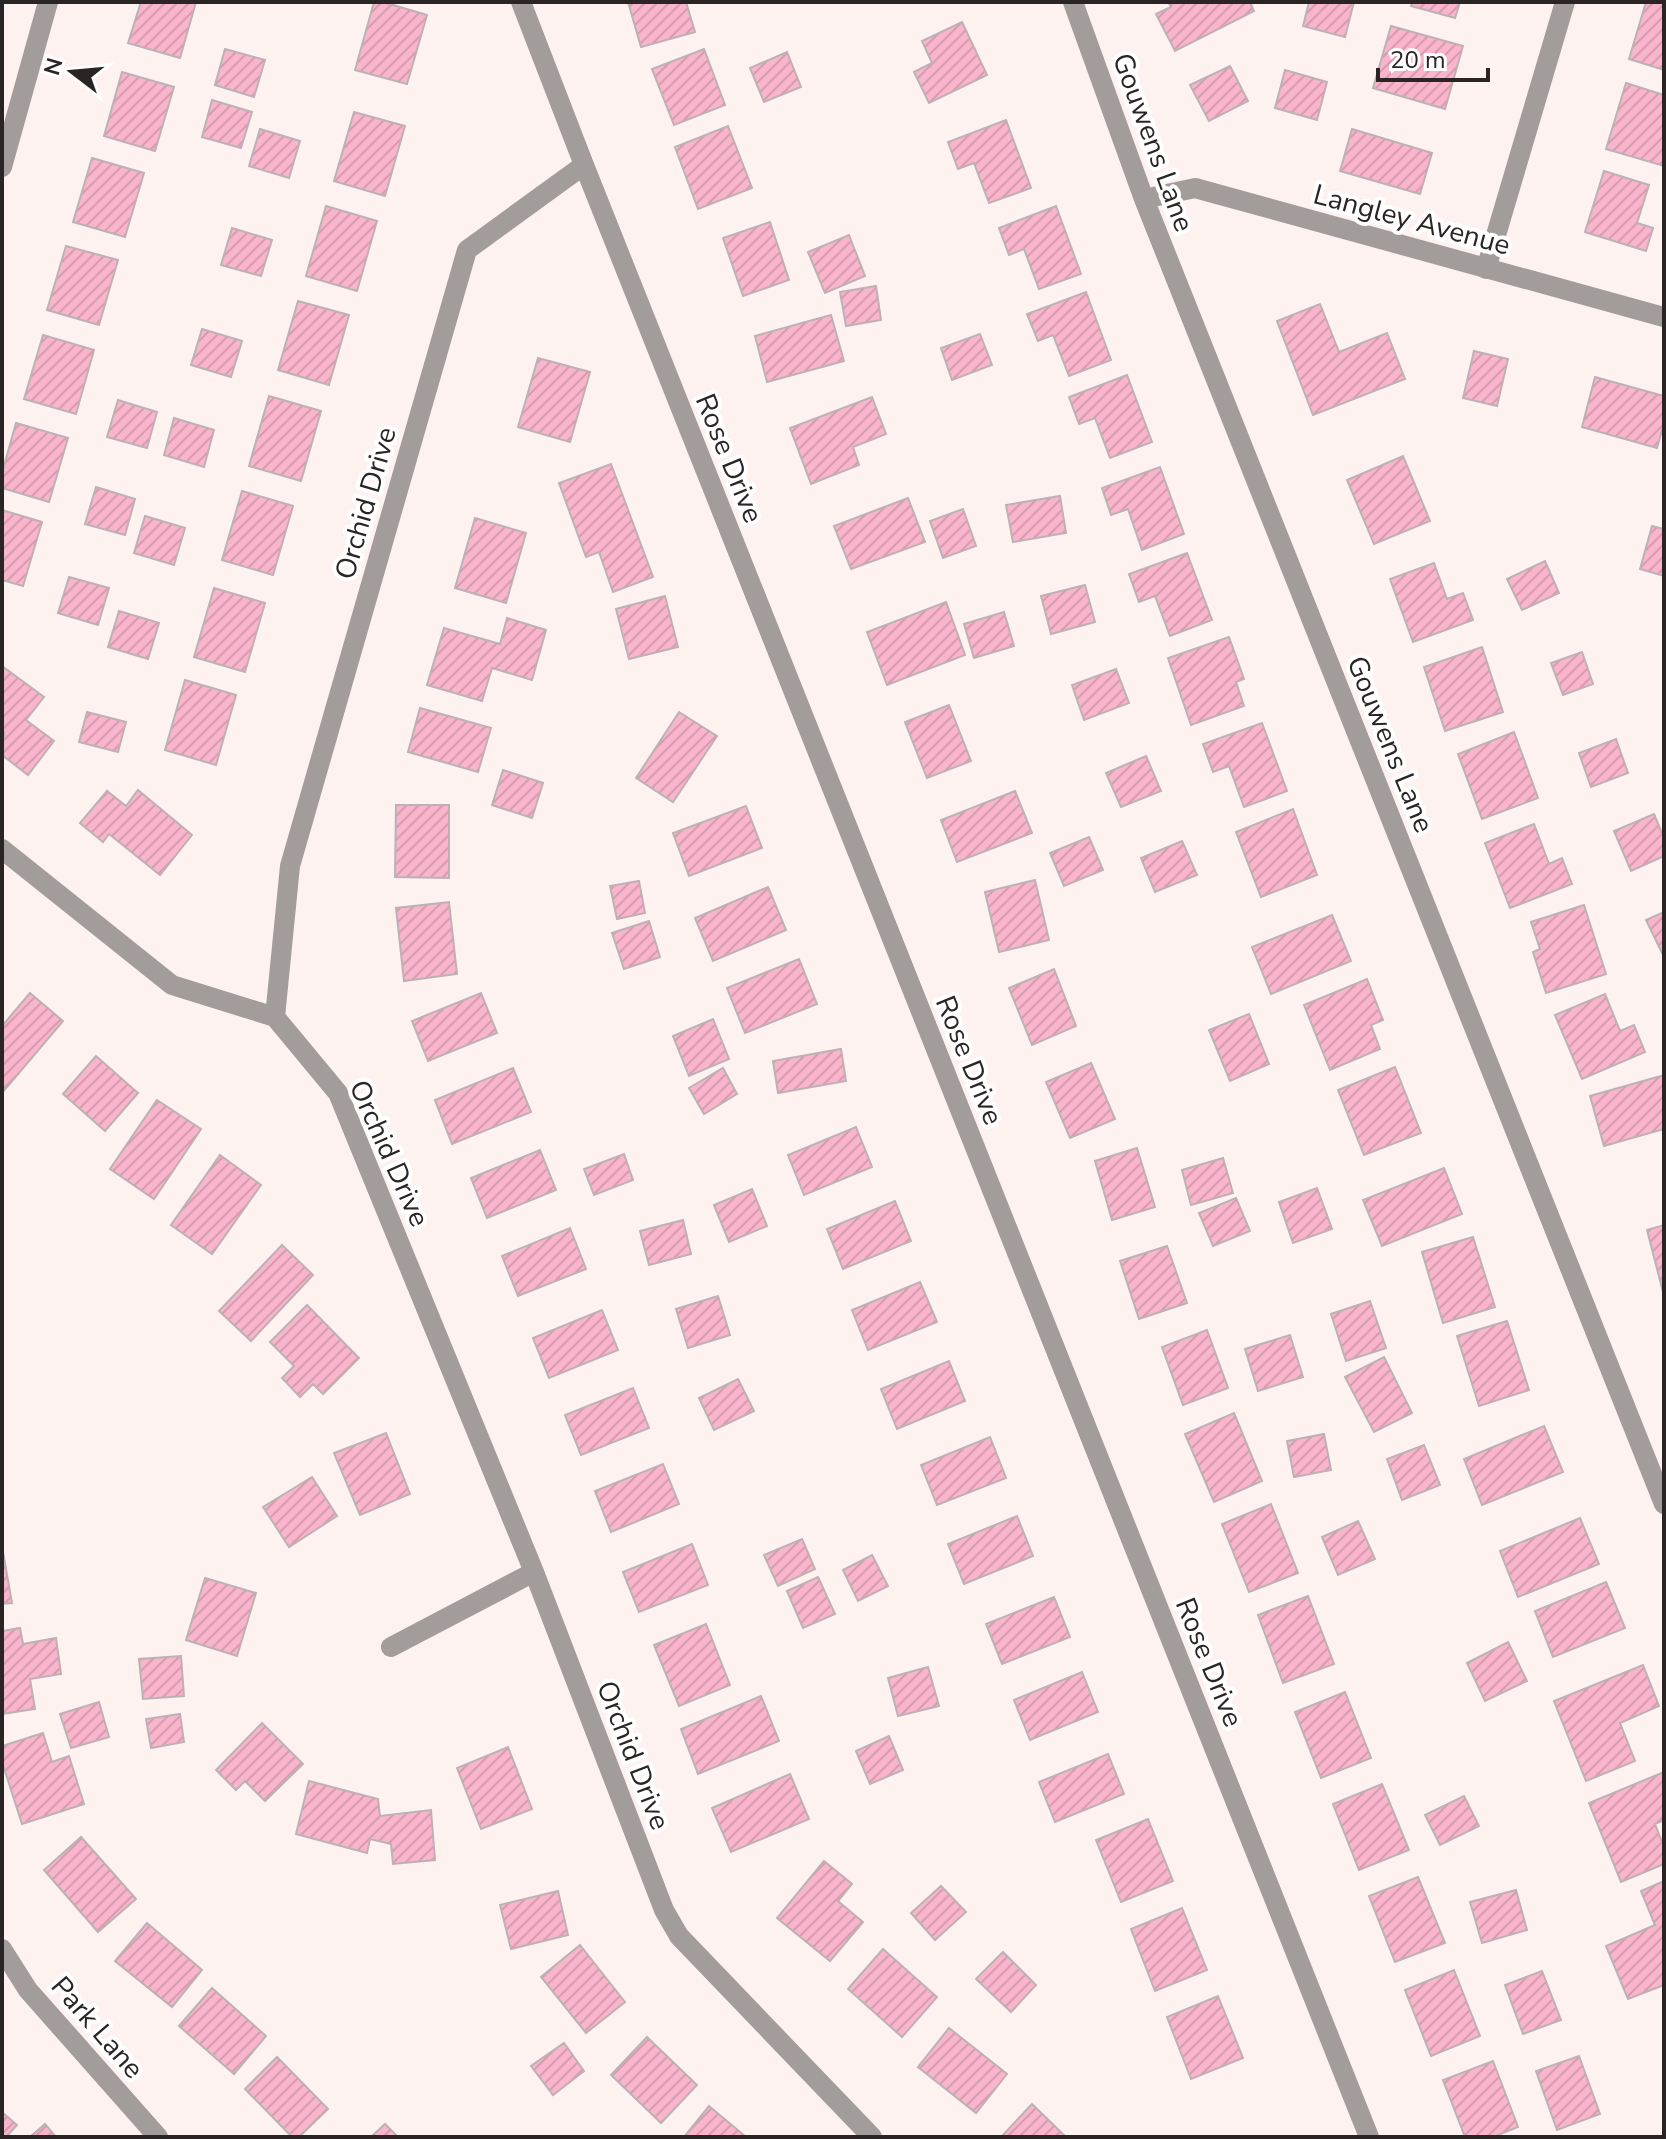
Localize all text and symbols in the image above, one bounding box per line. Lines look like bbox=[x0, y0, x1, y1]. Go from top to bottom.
north arrow bbox=[32, 32, 112, 112]
scale bar bbox=[1378, 32, 1488, 82]
text: 20 m bbox=[1390, 44, 1446, 76]
street label: Gouwens Lane bbox=[1103, 48, 1203, 237]
text: N bbox=[37, 55, 70, 79]
street label: Langley Avenue bbox=[1309, 175, 1514, 264]
street label: Rose Drive bbox=[686, 388, 772, 529]
street label: Orchid Drive bbox=[326, 423, 406, 584]
street label: Gouwens Lane bbox=[1337, 650, 1443, 838]
street label: Rose Drive bbox=[926, 990, 1012, 1131]
street label: Orchid Drive bbox=[340, 1074, 438, 1233]
street label: Rose Drive bbox=[1166, 1592, 1252, 1733]
street label: Orchid Drive bbox=[587, 1675, 679, 1835]
street label: Park Lane bbox=[42, 1968, 152, 2087]

